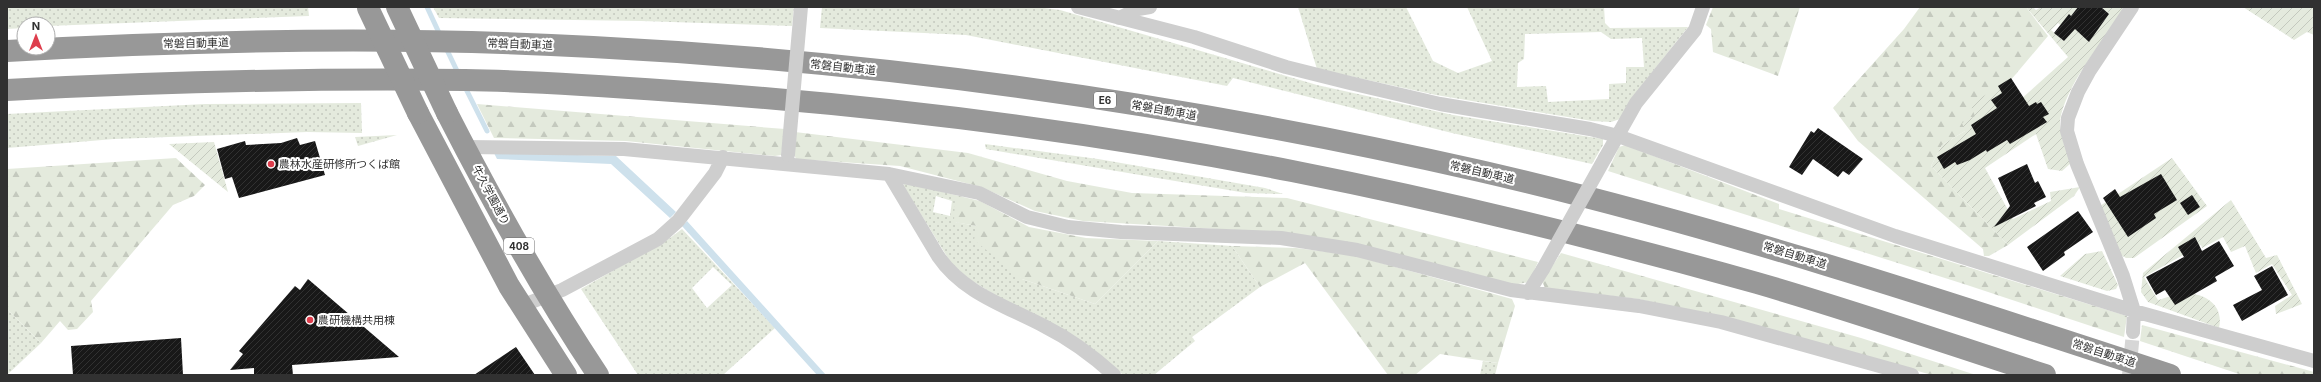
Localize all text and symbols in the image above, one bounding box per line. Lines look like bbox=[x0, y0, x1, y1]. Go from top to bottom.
north arrow bbox=[16, 16, 56, 56]
text: N bbox=[32, 19, 40, 33]
street label: 常磐自動車道 bbox=[163, 35, 229, 51]
street label: 常磐自動車道 bbox=[487, 36, 553, 52]
street label: 常磐自動車道 bbox=[809, 57, 877, 77]
road number: E6 bbox=[1094, 92, 1116, 108]
street label: 常磐自動車道 bbox=[1130, 97, 1198, 123]
place label: 農林水産研修所つくば館 bbox=[279, 157, 400, 171]
street label: 常磐自動車道 bbox=[1448, 158, 1516, 186]
marker: 農林水産研修所つくば館 bbox=[266, 159, 276, 169]
street label: 牛久学園通り bbox=[469, 163, 513, 227]
road number: 408 bbox=[504, 238, 534, 254]
street label: 常磐自動車道 bbox=[1761, 239, 1829, 271]
place label: 農研機構共用棟 bbox=[318, 313, 395, 327]
marker: 農研機構共用棟 bbox=[305, 315, 315, 325]
street label: 常磐自動車道 bbox=[2070, 336, 2138, 370]

